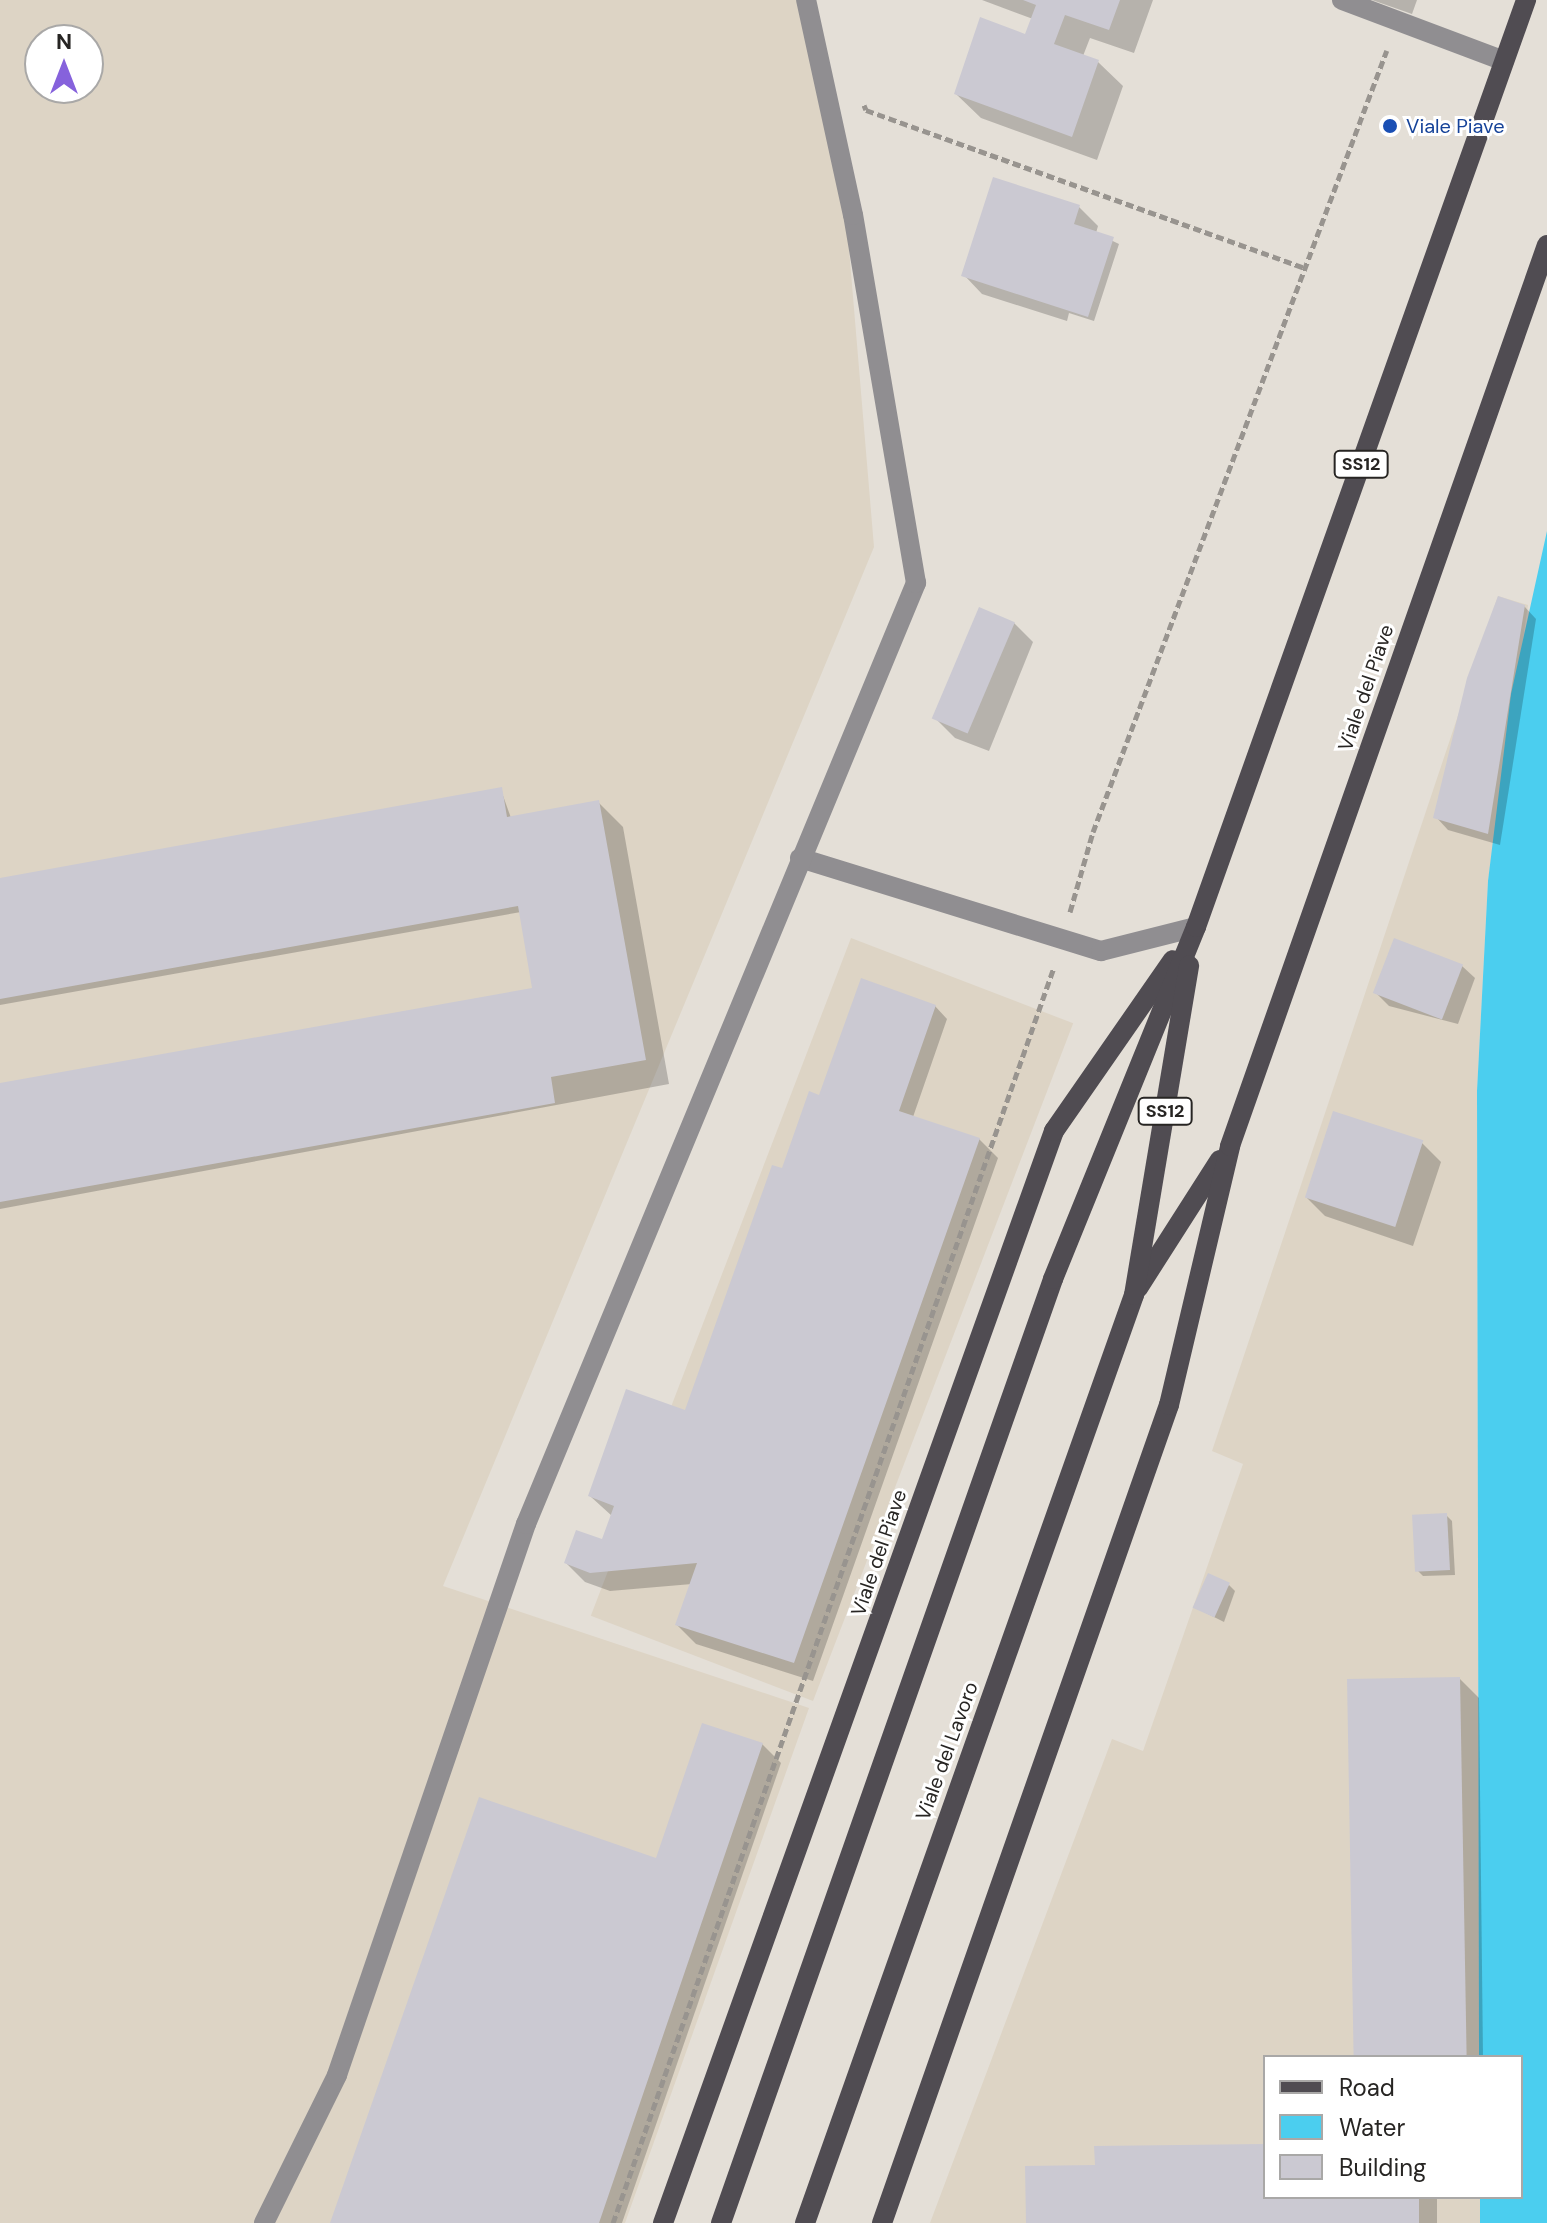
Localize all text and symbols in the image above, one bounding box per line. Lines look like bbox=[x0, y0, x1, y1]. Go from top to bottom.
north arrow bbox=[24, 24, 104, 104]
text: N bbox=[56, 27, 72, 56]
place label: Viale Piave bbox=[1406, 114, 1504, 138]
marker: Viale Piave bbox=[1381, 117, 1399, 135]
road number: SS12 bbox=[1333, 450, 1389, 478]
street label: Viale del Piave bbox=[1333, 622, 1399, 754]
road number: SS12 bbox=[1137, 1097, 1193, 1125]
street label: Viale del Piave bbox=[846, 1487, 912, 1619]
street label: Viale del Lavoro bbox=[911, 1678, 983, 1824]
legend bbox=[1263, 2055, 1523, 2199]
text: Road bbox=[1339, 2072, 1395, 2103]
text: Water bbox=[1339, 2112, 1405, 2143]
text: Building bbox=[1339, 2152, 1426, 2183]

